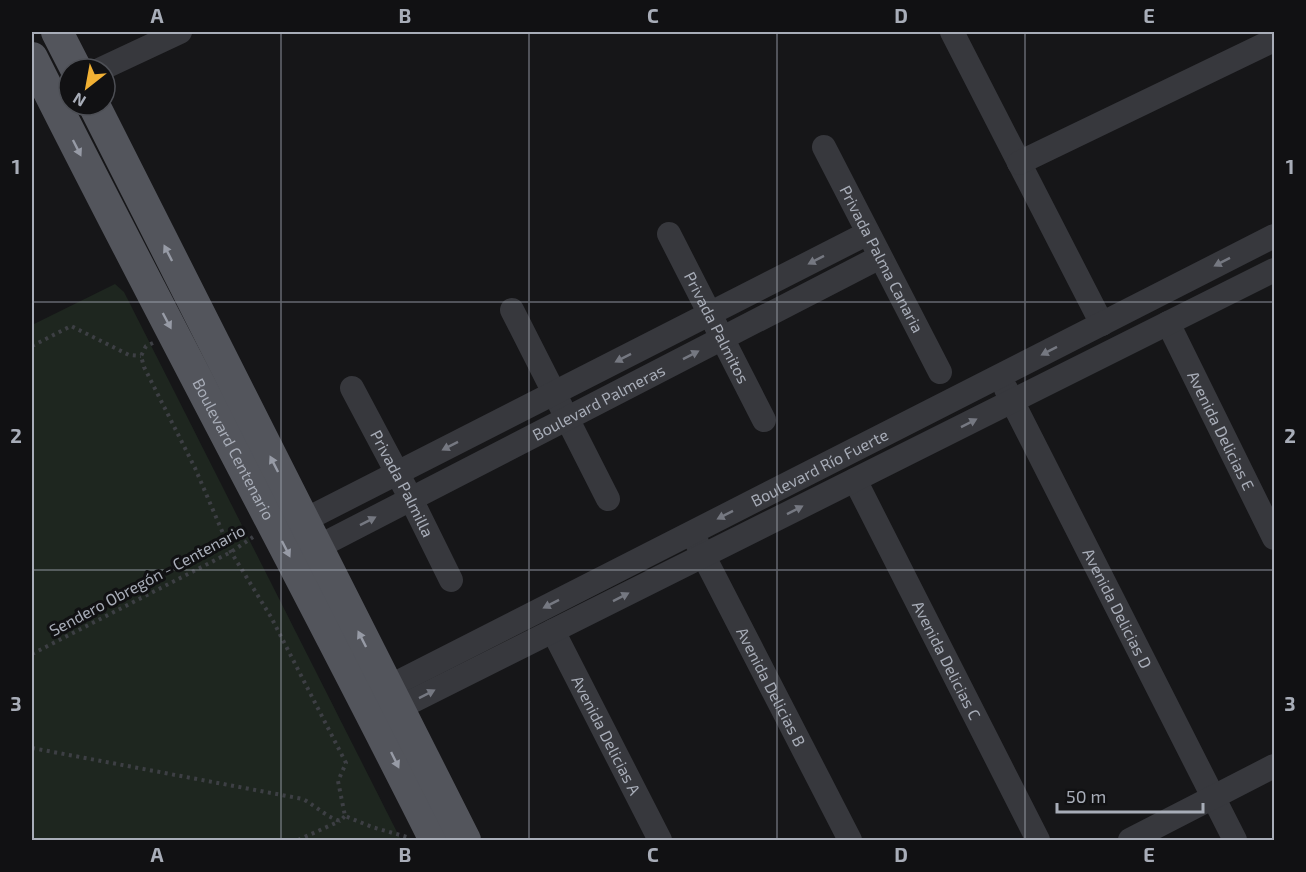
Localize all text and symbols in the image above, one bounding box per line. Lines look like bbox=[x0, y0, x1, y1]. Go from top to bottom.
text: A bbox=[150, 3, 164, 27]
text: B bbox=[399, 3, 411, 27]
text: C bbox=[647, 3, 659, 27]
text: D bbox=[894, 3, 908, 27]
text: E bbox=[1143, 3, 1155, 27]
north arrow bbox=[57, 57, 117, 117]
text: N bbox=[69, 89, 89, 111]
one-way arrow bbox=[72, 139, 81, 156]
text: 1 bbox=[12, 154, 20, 178]
text: 1 bbox=[1286, 154, 1294, 178]
street label: Privada Palma Canaria bbox=[836, 182, 928, 336]
one-way arrow bbox=[163, 244, 173, 261]
one-way arrow bbox=[807, 255, 824, 264]
one-way arrow bbox=[1214, 258, 1231, 267]
street label: Privada Palmitos bbox=[681, 268, 754, 386]
one-way arrow bbox=[162, 312, 172, 329]
one-way arrow bbox=[1040, 346, 1057, 356]
one-way arrow bbox=[682, 350, 699, 360]
one-way arrow bbox=[615, 353, 632, 362]
street label: Boulevard Palmeras bbox=[529, 360, 668, 444]
street label: Avenida Delicias E bbox=[1184, 368, 1259, 493]
street label: Boulevard Centenario bbox=[189, 375, 279, 523]
one-way arrow bbox=[961, 418, 978, 427]
text: 2 bbox=[10, 423, 22, 447]
text: 2 bbox=[1284, 423, 1296, 447]
street label: Boulevard Río Fuerte bbox=[747, 424, 891, 510]
street label: Privada Palmilla bbox=[367, 427, 438, 540]
one-way arrow bbox=[441, 441, 458, 451]
one-way arrow bbox=[270, 456, 279, 473]
one-way arrow bbox=[787, 505, 804, 515]
one-way arrow bbox=[716, 510, 734, 520]
one-way arrow bbox=[360, 516, 377, 526]
street label: Sendero Obregón - Centenario bbox=[46, 520, 248, 639]
one-way arrow bbox=[281, 541, 291, 558]
street label: Avenida Delicias D bbox=[1079, 545, 1156, 671]
one-way arrow bbox=[612, 592, 629, 602]
street label: Avenida Delicias C bbox=[909, 597, 985, 722]
one-way arrow bbox=[543, 599, 560, 609]
street label: Avenida Delicias B bbox=[733, 624, 810, 749]
one-way arrow bbox=[358, 630, 367, 647]
street label: Avenida Delicias A bbox=[568, 672, 645, 798]
one-way arrow bbox=[419, 689, 436, 698]
text: 3 bbox=[10, 691, 22, 715]
text: 3 bbox=[1284, 691, 1296, 715]
one-way arrow bbox=[390, 751, 400, 768]
scale bar bbox=[1057, 776, 1202, 814]
text: 50 m bbox=[1066, 785, 1106, 807]
text: A bbox=[150, 842, 164, 866]
text: B bbox=[399, 842, 411, 866]
text: C bbox=[647, 842, 659, 866]
text: D bbox=[894, 842, 908, 866]
text: E bbox=[1143, 842, 1155, 866]

